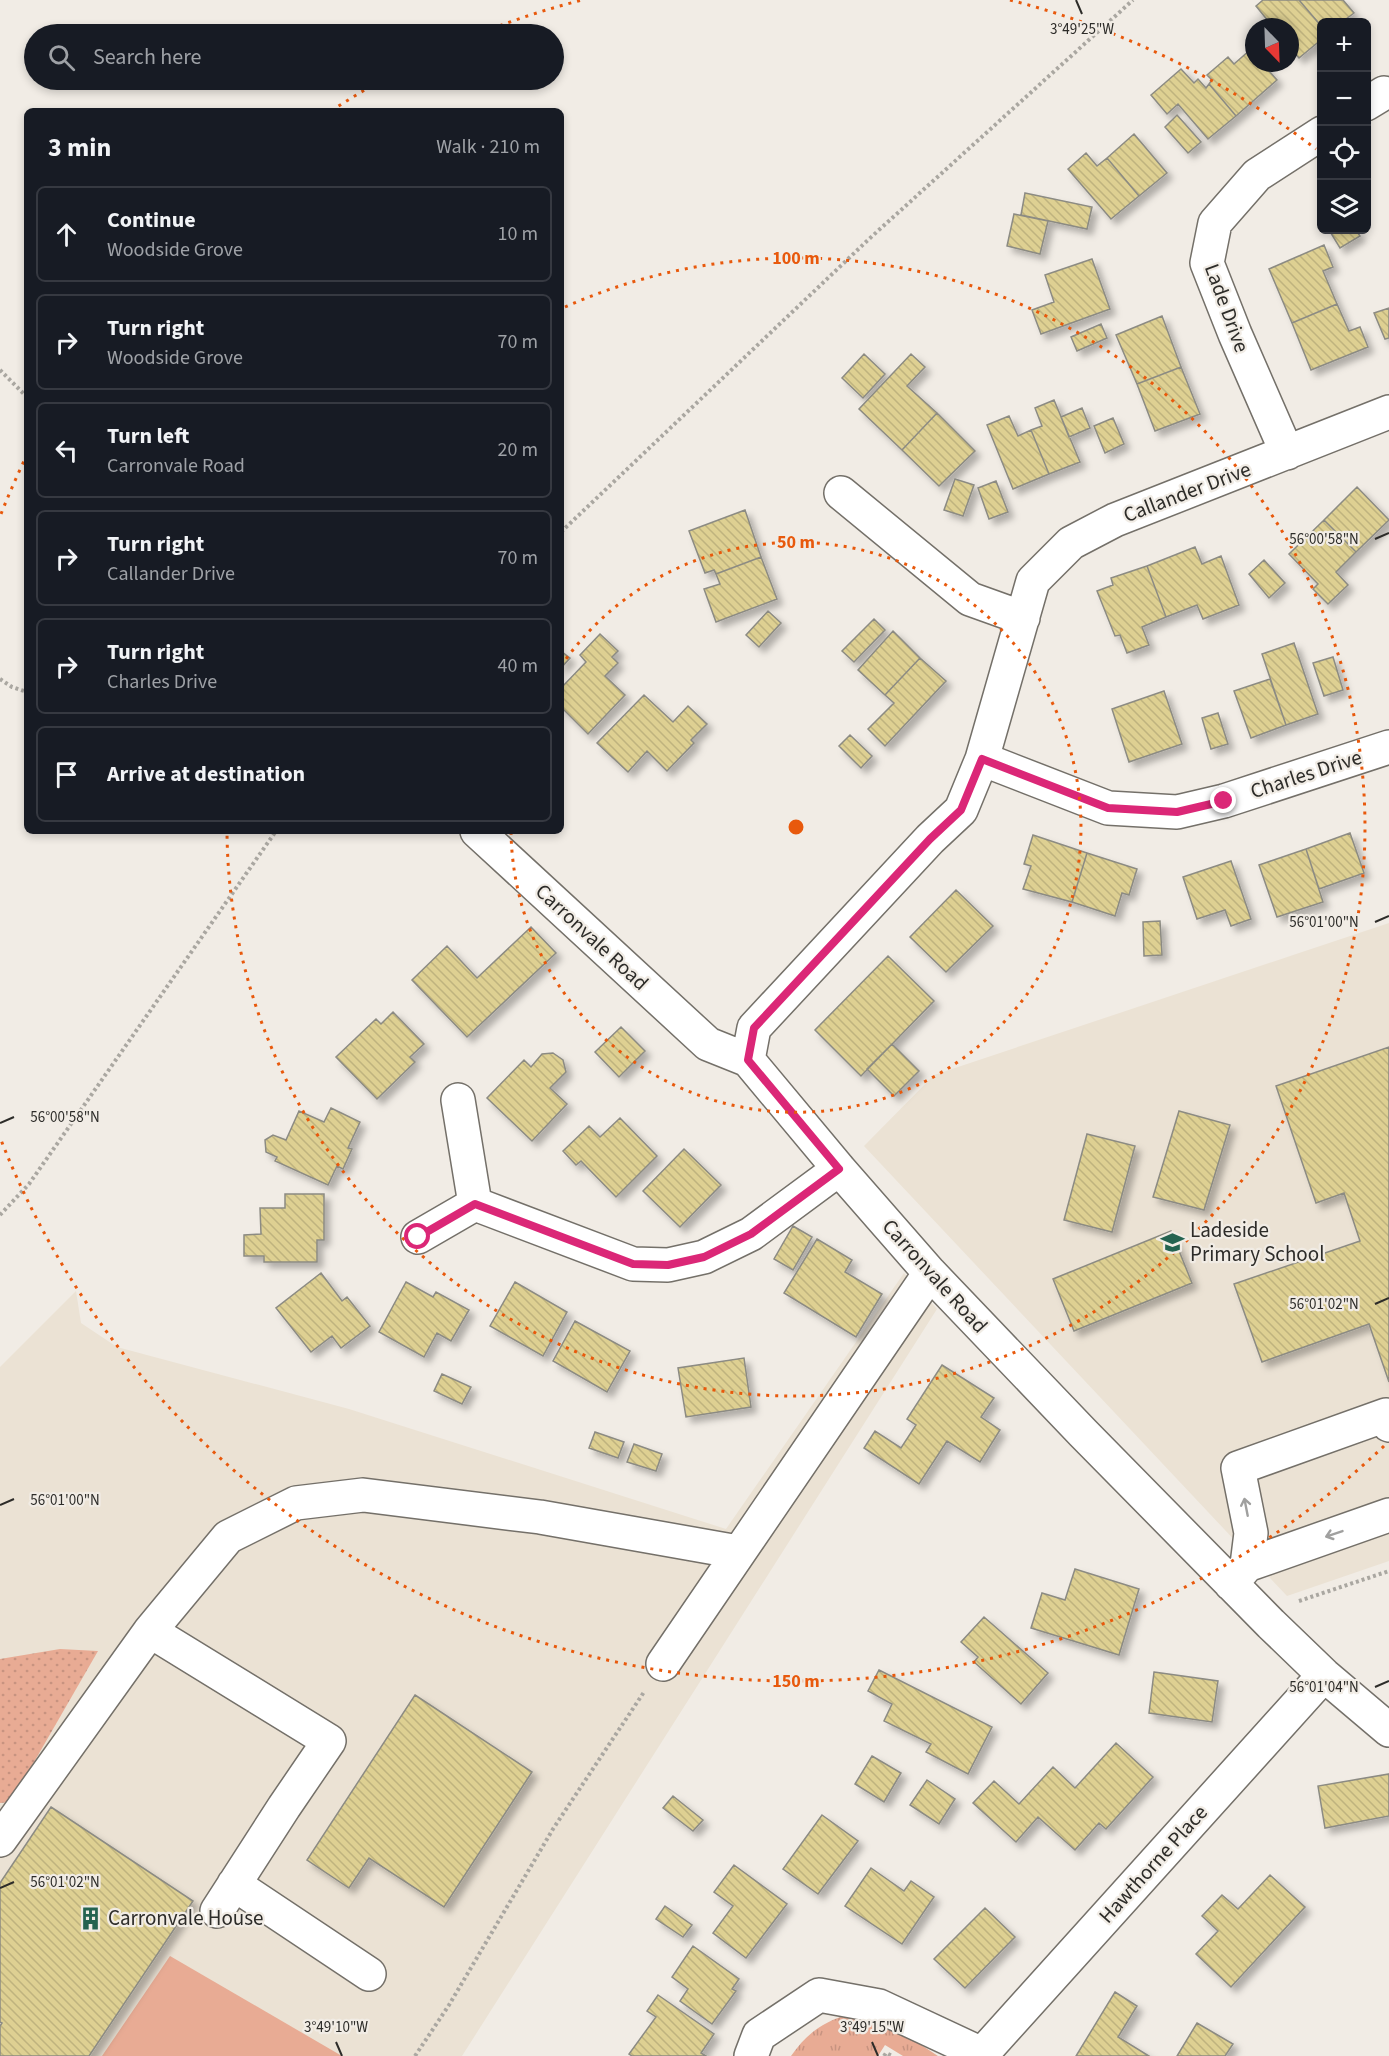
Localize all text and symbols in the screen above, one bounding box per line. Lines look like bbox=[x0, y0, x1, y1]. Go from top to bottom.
north arrow bbox=[1245, 18, 1299, 72]
map controls bbox=[1317, 18, 1371, 234]
button: + bbox=[1317, 18, 1371, 72]
text: 3°49'25"W bbox=[1050, 19, 1114, 40]
search box bbox=[24, 24, 564, 90]
icon: search bbox=[45, 41, 78, 74]
text: Search here bbox=[93, 41, 201, 73]
button: − bbox=[1317, 72, 1371, 126]
button: locate bbox=[1317, 126, 1371, 180]
text: 3 min bbox=[48, 129, 111, 166]
text: Walk · 210 m bbox=[436, 133, 540, 161]
button: layers bbox=[1317, 180, 1371, 234]
text: Continue bbox=[107, 204, 196, 236]
icon: ahead bbox=[50, 218, 83, 251]
text: 10 m bbox=[498, 220, 538, 248]
text: Woodside Grove bbox=[107, 236, 243, 264]
text: 100 m bbox=[772, 246, 820, 271]
street label: Lade Drive bbox=[1197, 259, 1257, 357]
text: Turn right bbox=[107, 312, 204, 344]
icon: right bbox=[50, 326, 83, 359]
text: 70 m bbox=[498, 328, 538, 356]
text: Woodside Grove bbox=[107, 344, 243, 372]
text: Turn left bbox=[107, 420, 189, 452]
icon: left bbox=[50, 434, 83, 467]
text: 20 m bbox=[498, 436, 538, 464]
text: Carronvale Road bbox=[107, 452, 245, 480]
street label: Callander Drive bbox=[1119, 454, 1255, 530]
text: Turn right bbox=[107, 528, 204, 560]
text: 56°00'58"N bbox=[1289, 529, 1359, 550]
text: 50 m bbox=[777, 530, 815, 555]
icon: right bbox=[50, 542, 83, 575]
text: 70 m bbox=[498, 544, 538, 572]
text: Callander Drive bbox=[107, 560, 235, 588]
text: Turn right bbox=[107, 636, 204, 668]
icon: right bbox=[50, 650, 83, 683]
text: 40 m bbox=[498, 652, 538, 680]
text: Charles Drive bbox=[107, 668, 217, 696]
street label: Charles Drive bbox=[1246, 742, 1366, 806]
icon: arrive bbox=[50, 758, 83, 791]
text: Arrive at destination bbox=[107, 758, 305, 790]
route end bbox=[1210, 787, 1236, 813]
centre of rings bbox=[786, 817, 806, 837]
street label: Carronvale Road bbox=[529, 877, 655, 997]
text: 56°01'00"N bbox=[1289, 912, 1359, 933]
text: 56°00'58"N bbox=[30, 1107, 100, 1128]
street label: Carronvale Road bbox=[875, 1212, 995, 1340]
place label: Ladeside Primary School bbox=[1190, 1215, 1325, 1269]
route start bbox=[404, 1223, 430, 1249]
school or university icon: Ladeside Primary School bbox=[1159, 1229, 1185, 1255]
text: 56°01'02"N bbox=[1289, 1294, 1359, 1315]
text: 56°01'00"N bbox=[30, 1490, 100, 1511]
one-way arrow bbox=[1240, 1497, 1251, 1517]
one-way arrow bbox=[1325, 1530, 1344, 1541]
text: 150 m bbox=[772, 1669, 820, 1694]
text: 56°01'04"N bbox=[1289, 1677, 1359, 1698]
street label: Hawthorne Place bbox=[1092, 1798, 1214, 1930]
text: 56°01'02"N bbox=[30, 1872, 100, 1893]
place label: Carronvale House bbox=[108, 1903, 263, 1933]
building icon: Carronvale House bbox=[77, 1905, 103, 1931]
text: 3°49'10"W bbox=[304, 2017, 368, 2038]
text: 3°49'15"W bbox=[840, 2017, 904, 2038]

